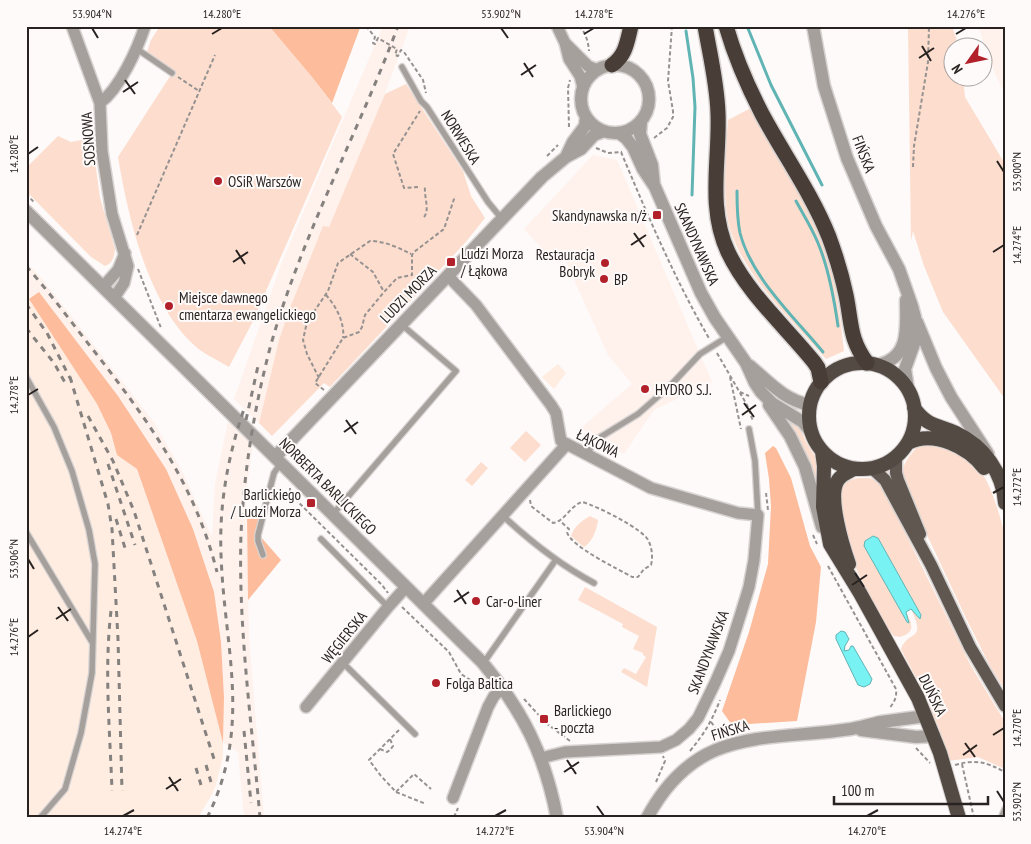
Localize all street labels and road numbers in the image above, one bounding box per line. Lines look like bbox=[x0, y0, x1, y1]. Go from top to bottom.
street label: NORWESKA bbox=[437, 106, 485, 168]
street label: SOSNOWA bbox=[77, 111, 99, 167]
street label: FIŃSKA bbox=[848, 133, 880, 176]
street label: SKANDYNAWSKA bbox=[670, 200, 724, 289]
street label: LUDZI MORZA bbox=[376, 260, 441, 327]
street label: ŁĄKOWA bbox=[573, 425, 623, 462]
street label: NORBERTA BARLICKIEGO bbox=[275, 433, 381, 539]
street label: WĘGIERSKA bbox=[317, 606, 371, 667]
street label: SKANDYNAWSKA bbox=[683, 607, 733, 697]
street label: DUŃSKA bbox=[915, 671, 952, 720]
street label: FIŃSKA bbox=[709, 715, 752, 745]

